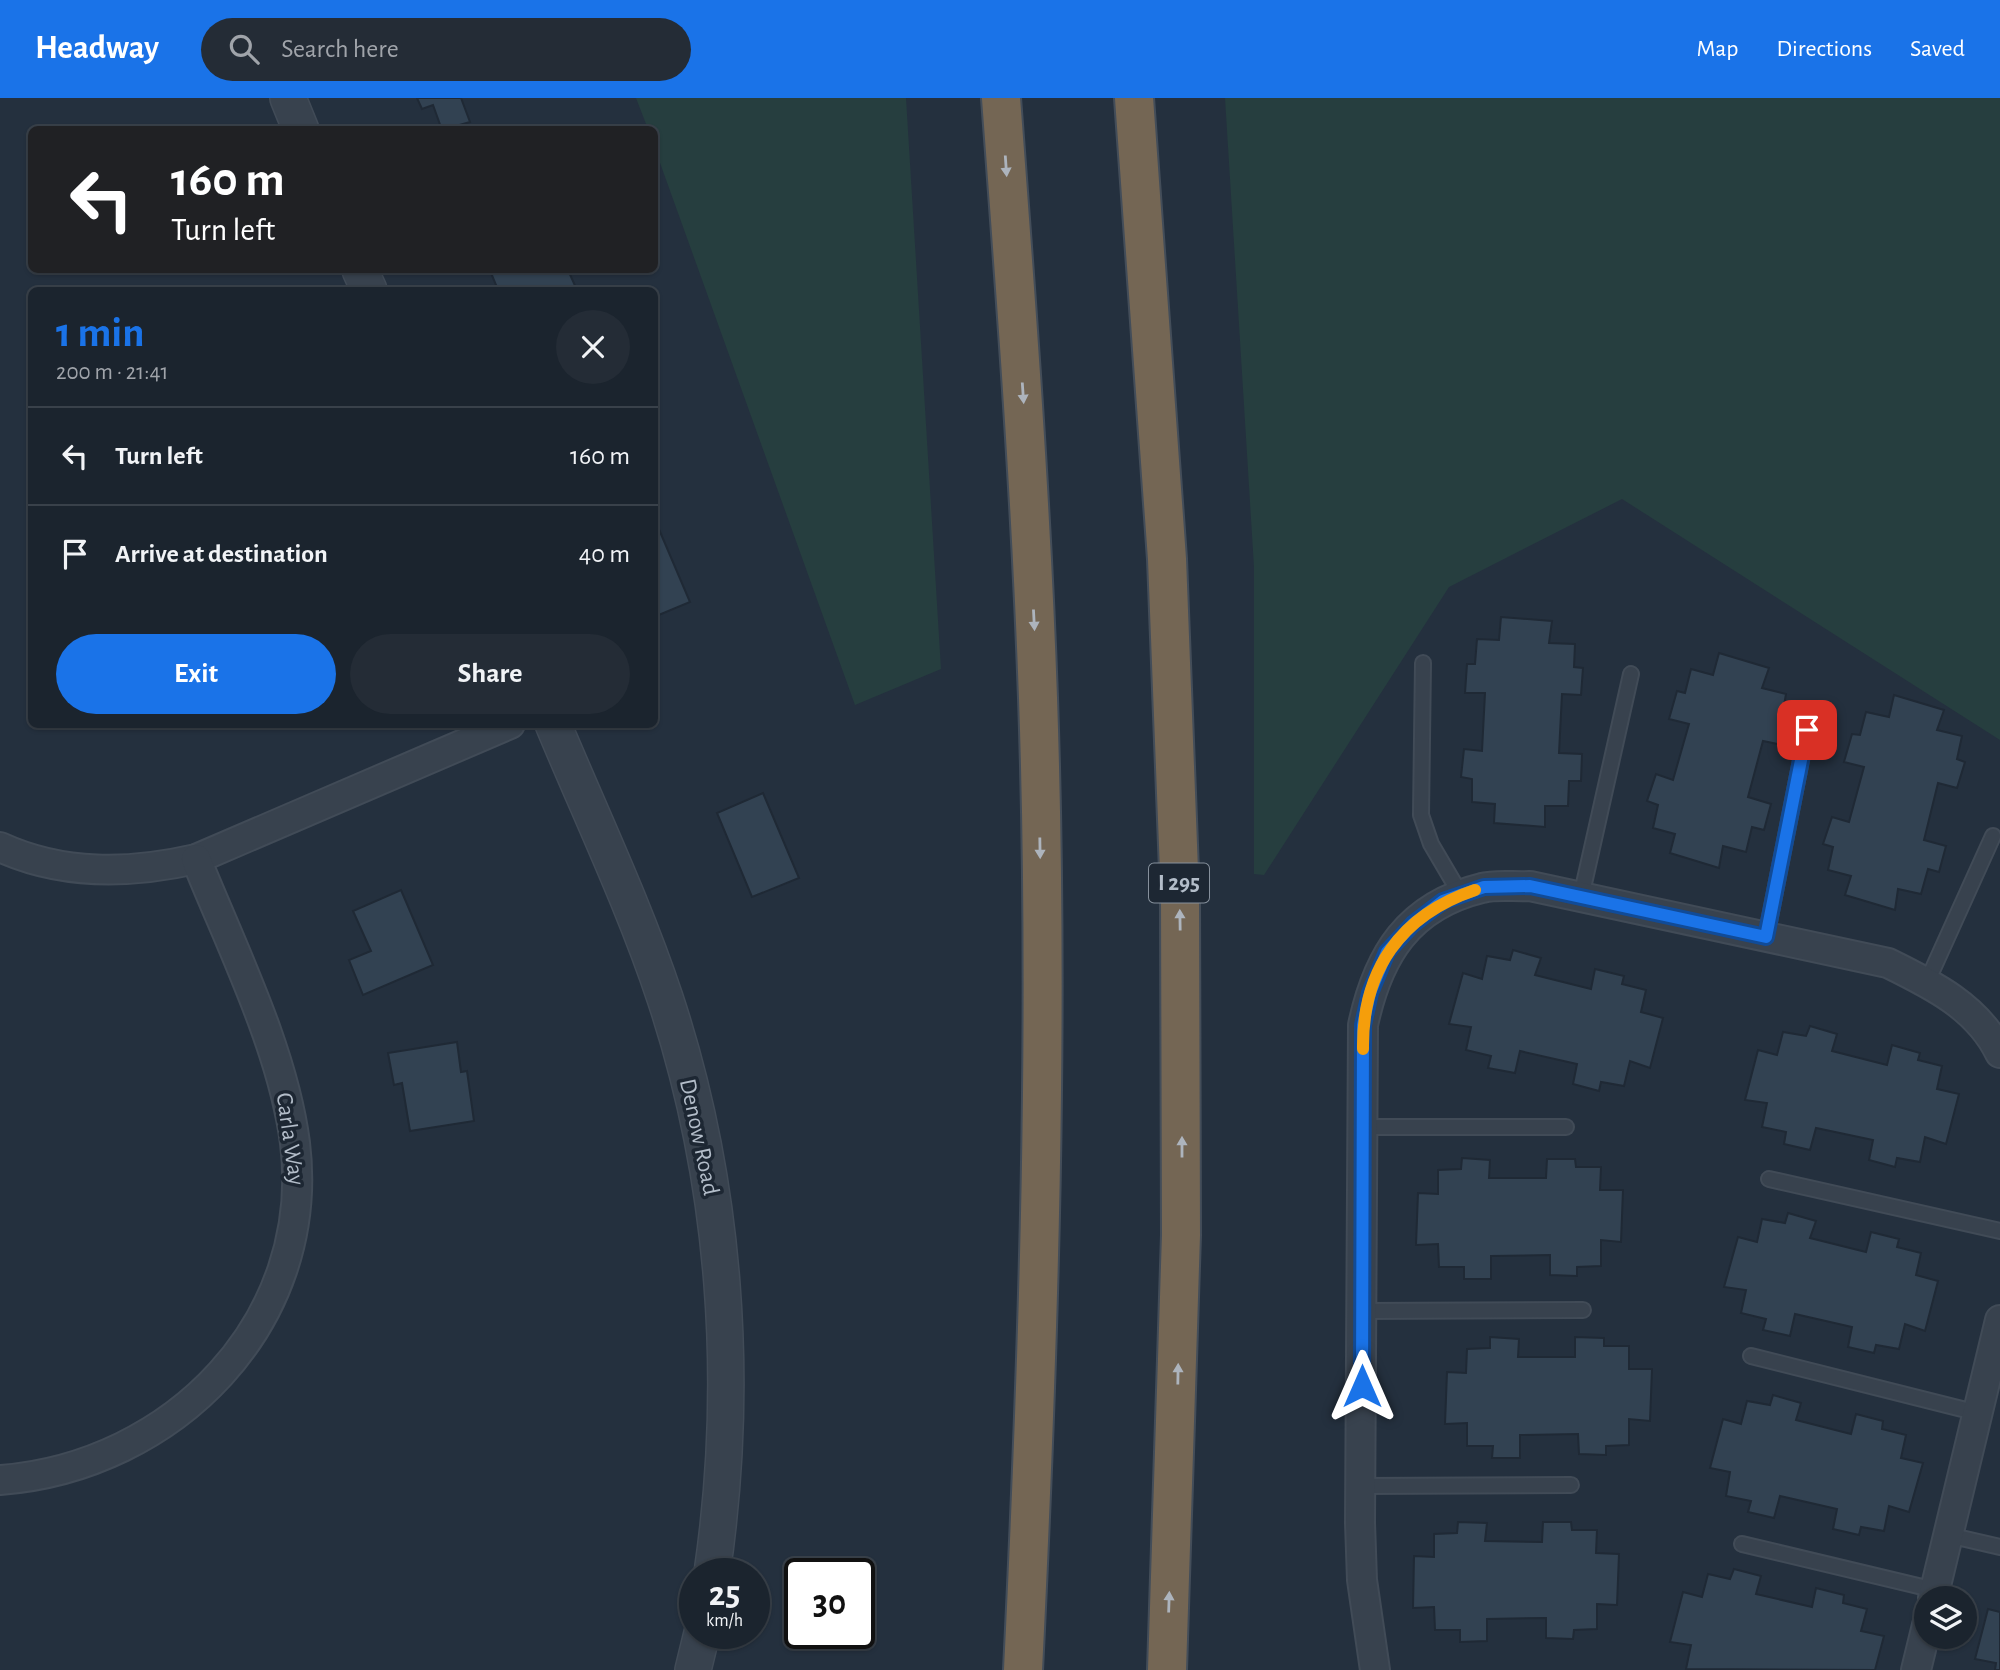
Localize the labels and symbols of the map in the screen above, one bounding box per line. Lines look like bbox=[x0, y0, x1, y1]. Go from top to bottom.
one-way arrow bbox=[1001, 155, 1012, 177]
one-way arrow bbox=[1018, 382, 1029, 404]
one-way arrow bbox=[1029, 609, 1040, 631]
pin bbox=[1777, 700, 1837, 760]
one-way arrow bbox=[1034, 837, 1046, 859]
road number: I 295 bbox=[1149, 863, 1209, 902]
one-way arrow bbox=[1174, 908, 1186, 930]
street label: Denow Road bbox=[675, 1077, 723, 1197]
street label: Carla Way bbox=[272, 1091, 308, 1187]
one-way arrow bbox=[1176, 1136, 1187, 1158]
position arrow bbox=[1325, 1349, 1399, 1423]
one-way arrow bbox=[1172, 1363, 1183, 1385]
speed limit sign: 30 bbox=[784, 1558, 875, 1649]
one-way arrow bbox=[1164, 1591, 1175, 1613]

